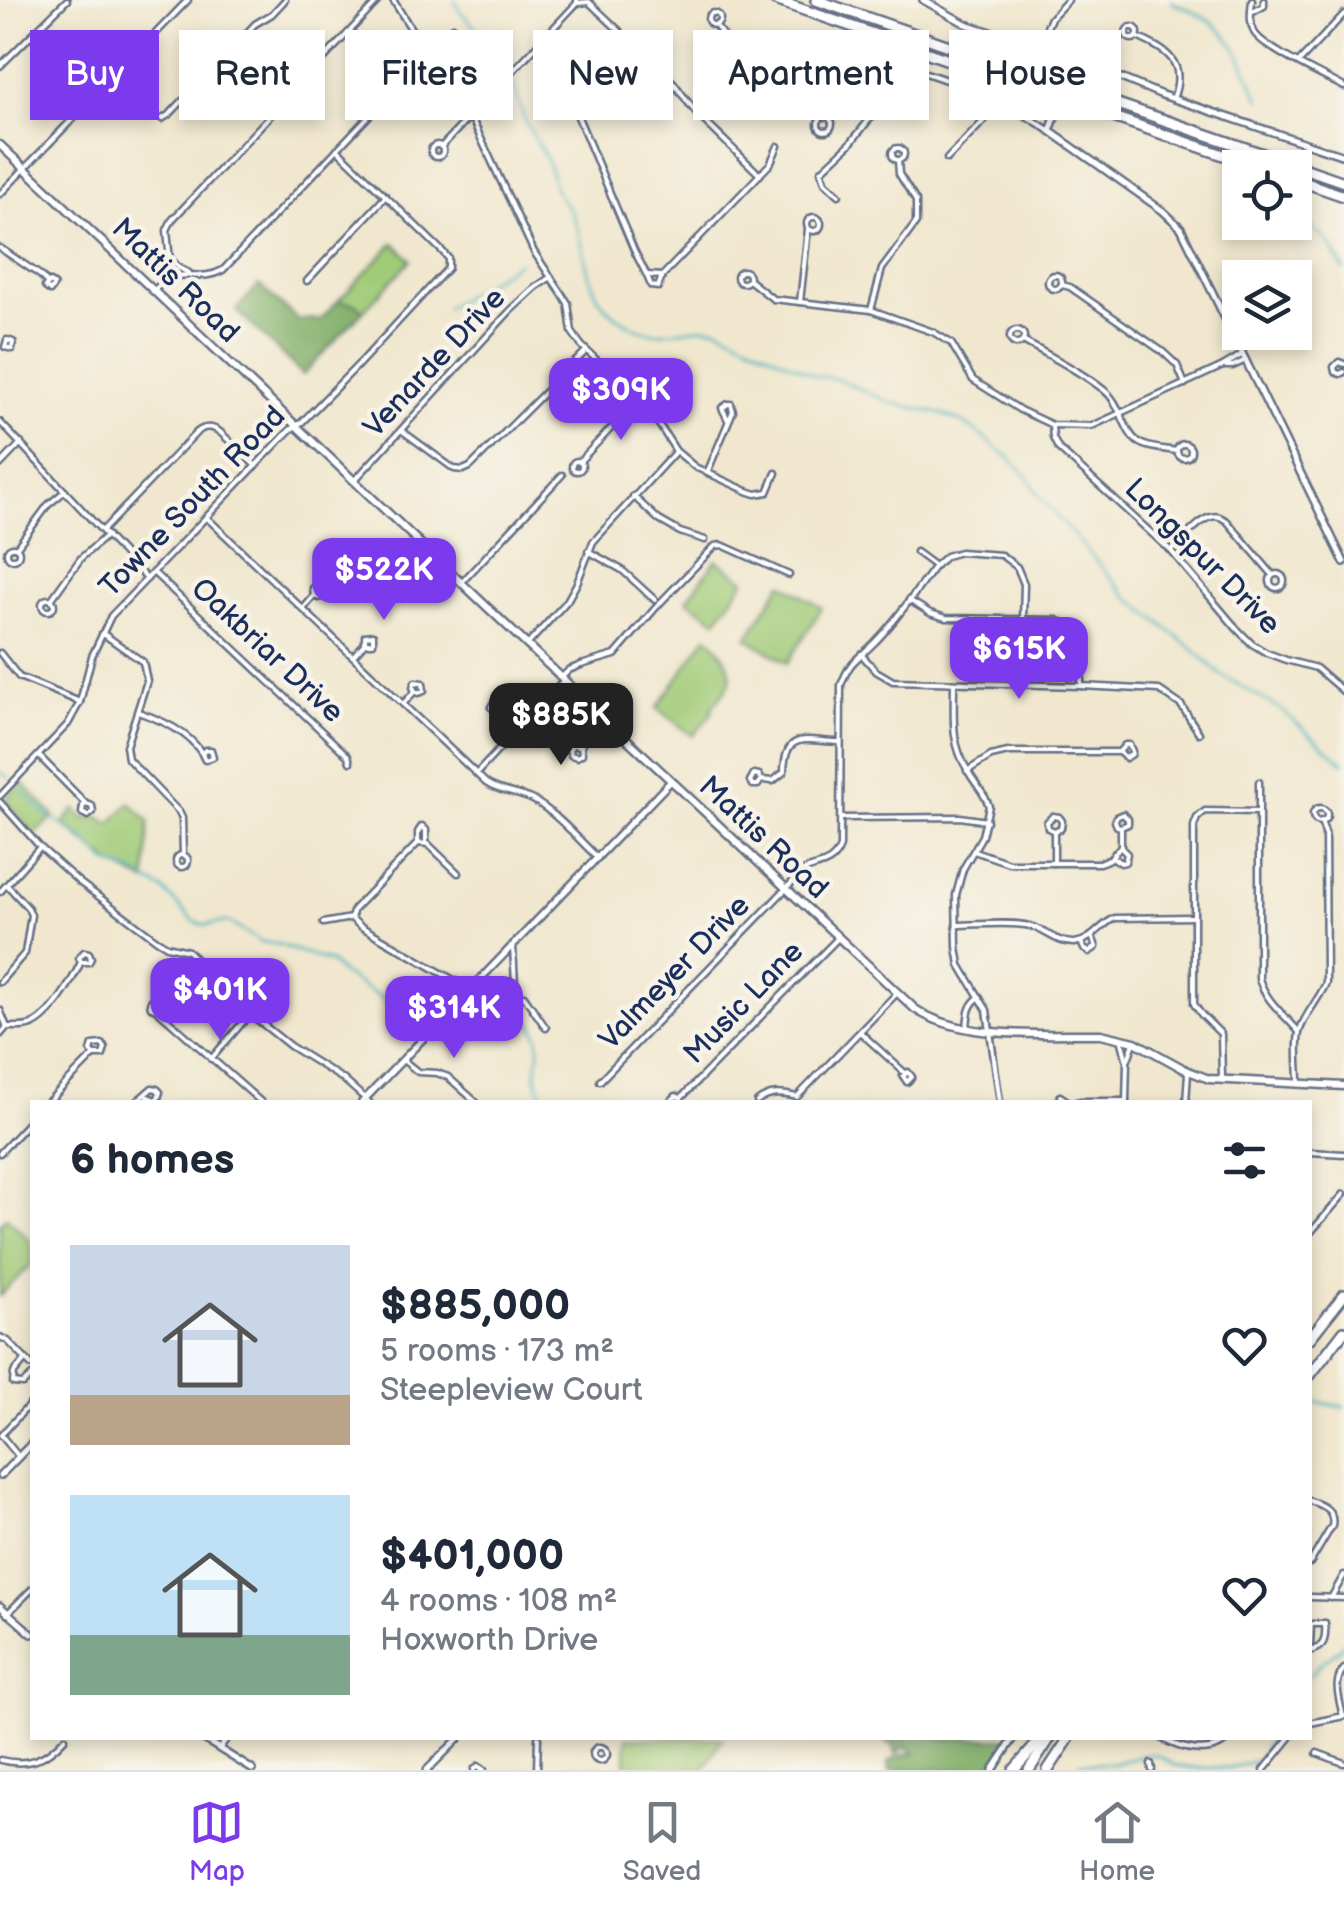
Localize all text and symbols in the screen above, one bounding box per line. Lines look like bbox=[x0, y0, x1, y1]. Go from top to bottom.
chip: Buy bbox=[30, 30, 159, 120]
chip: Rent bbox=[179, 30, 325, 120]
chip: Filters bbox=[345, 30, 513, 120]
chip: New bbox=[533, 30, 673, 120]
chip: Apartment bbox=[693, 30, 929, 120]
chip: House bbox=[949, 30, 1121, 120]
map controls bbox=[1222, 150, 1312, 350]
button: locate bbox=[1222, 150, 1312, 240]
street label: Mattis Road bbox=[104, 211, 247, 351]
button: layers bbox=[1222, 260, 1312, 350]
street label: Venarde Drive bbox=[356, 280, 513, 445]
pin: $309K bbox=[551, 358, 691, 443]
text: $309K bbox=[571, 371, 671, 410]
street label: Towne South Road bbox=[92, 399, 293, 605]
street label: Longspur Drive bbox=[1117, 471, 1288, 642]
pin: $522K bbox=[314, 538, 454, 623]
text: $522K bbox=[334, 551, 434, 590]
street label: Oakbriar Drive bbox=[184, 571, 351, 730]
pin: $615K bbox=[949, 617, 1089, 702]
text: $615K bbox=[972, 630, 1066, 669]
pin: $885K bbox=[491, 683, 631, 768]
text: $885K bbox=[511, 696, 611, 735]
street label: Mattis Road bbox=[691, 769, 835, 907]
street label: Valmeyer Drive bbox=[592, 888, 758, 1058]
street label: Music Lane bbox=[676, 934, 811, 1072]
pin: $401K bbox=[150, 958, 290, 1043]
text: $401K bbox=[172, 971, 268, 1010]
pin: $314K bbox=[384, 976, 524, 1061]
text: $314K bbox=[407, 989, 501, 1028]
icon: filters bbox=[1217, 1133, 1272, 1188]
text: 6 homes bbox=[70, 1135, 234, 1186]
text: $885,000 bbox=[380, 1281, 570, 1332]
icon: home bbox=[150, 1285, 270, 1405]
icon: heart bbox=[1217, 1318, 1272, 1373]
text: 5 rooms · 173 m² bbox=[380, 1332, 614, 1371]
text: Steepleview Court bbox=[380, 1371, 643, 1410]
text: $401,000 bbox=[380, 1531, 564, 1582]
icon: home bbox=[150, 1535, 270, 1655]
icon: heart bbox=[1217, 1568, 1272, 1623]
text: 4 rooms · 108 m² bbox=[380, 1582, 617, 1621]
text: Hoxworth Drive bbox=[380, 1621, 598, 1660]
tab: Map bbox=[189, 1795, 245, 1888]
tab: Saved bbox=[623, 1795, 701, 1888]
tab: Home bbox=[1079, 1795, 1155, 1888]

